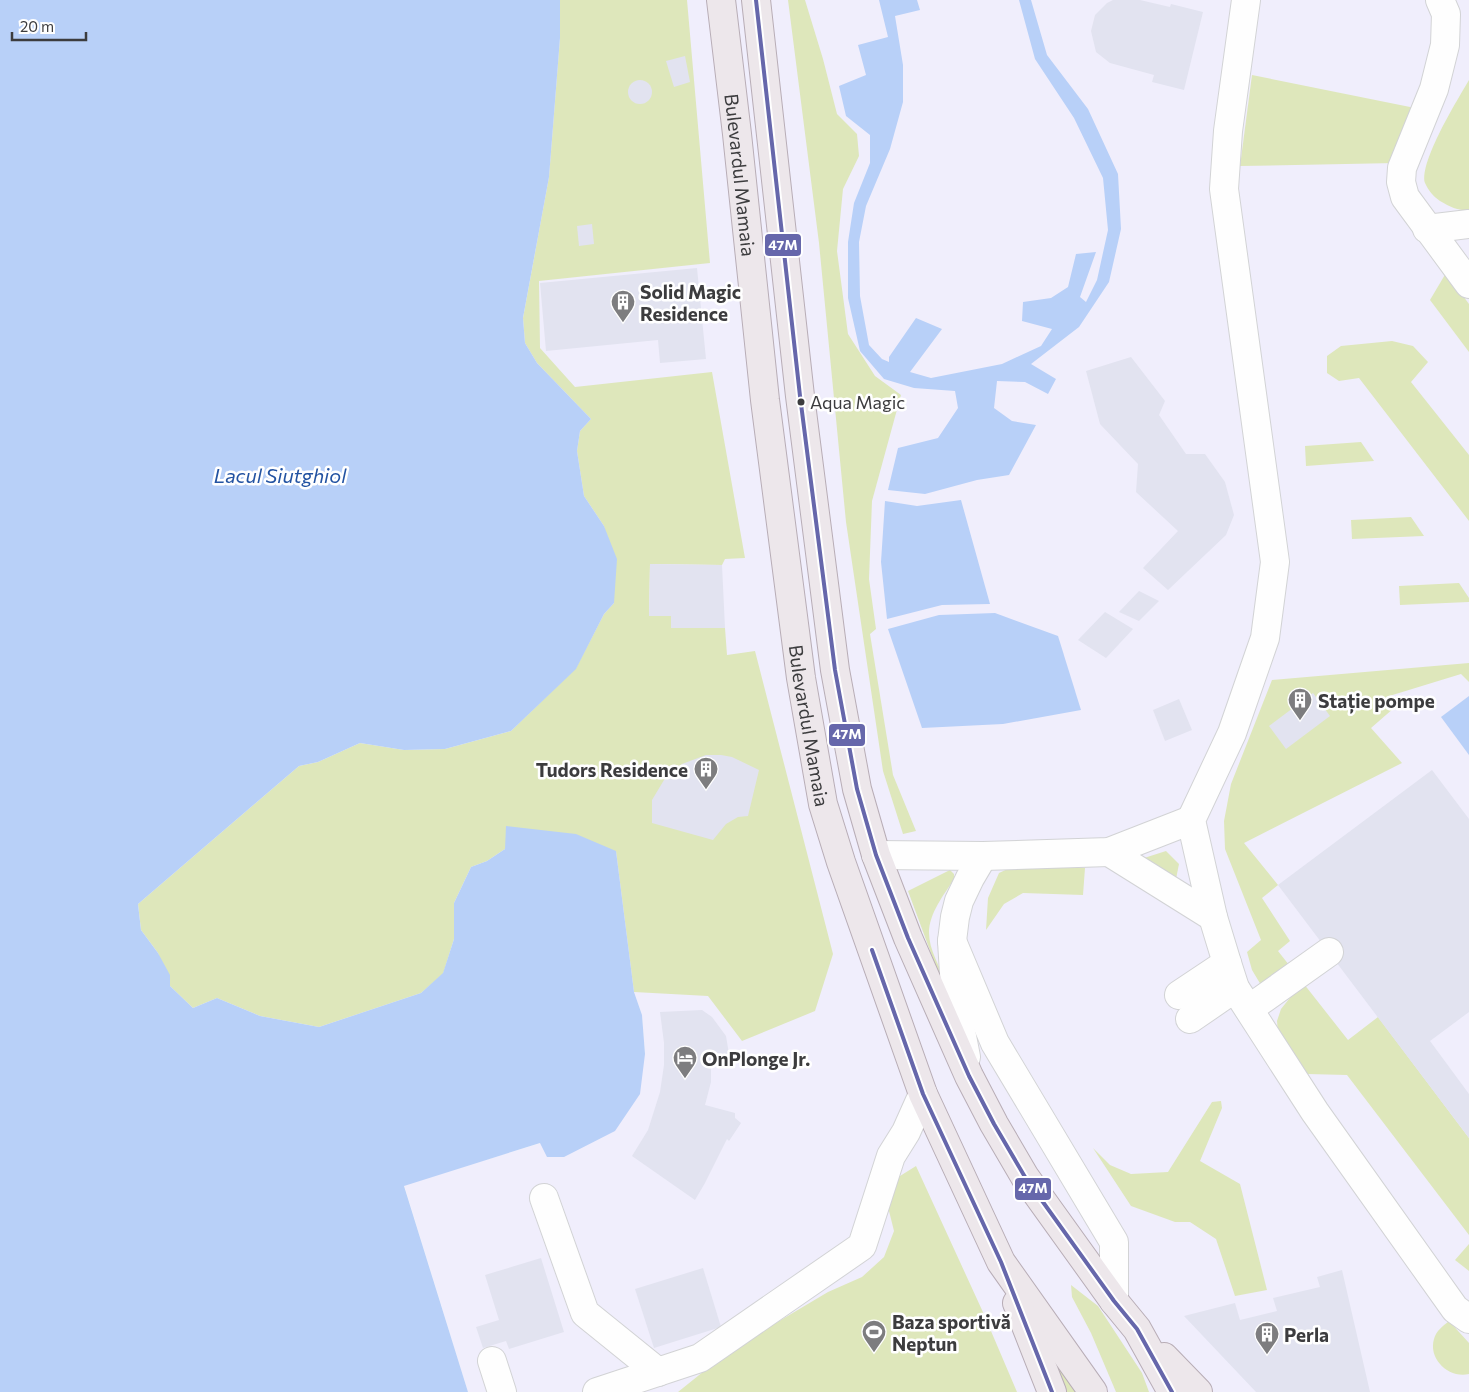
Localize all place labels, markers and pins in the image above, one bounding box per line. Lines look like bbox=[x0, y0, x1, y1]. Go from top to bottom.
place label: Solid Magic Residence bbox=[640, 280, 741, 325]
building icon: Solid Magic Residence bbox=[610, 289, 636, 323]
place label: Aqua Magic bbox=[810, 391, 905, 413]
marker: Aqua Magic bbox=[796, 397, 806, 407]
building icon: Stație pompe bbox=[1287, 687, 1313, 721]
place label: Stație pompe bbox=[1318, 689, 1435, 714]
building icon: Tudors Residence bbox=[693, 756, 719, 790]
place label: Tudors Residence bbox=[536, 758, 688, 781]
hotel icon: OnPlonge Jr. bbox=[672, 1045, 698, 1079]
place label: OnPlonge Jr. bbox=[702, 1047, 810, 1070]
place label: Baza sportivă Neptun bbox=[892, 1310, 1011, 1355]
sports icon: Baza sportivă Neptun bbox=[861, 1319, 887, 1353]
building icon: Perla bbox=[1254, 1321, 1280, 1355]
place label: Perla bbox=[1284, 1323, 1329, 1346]

